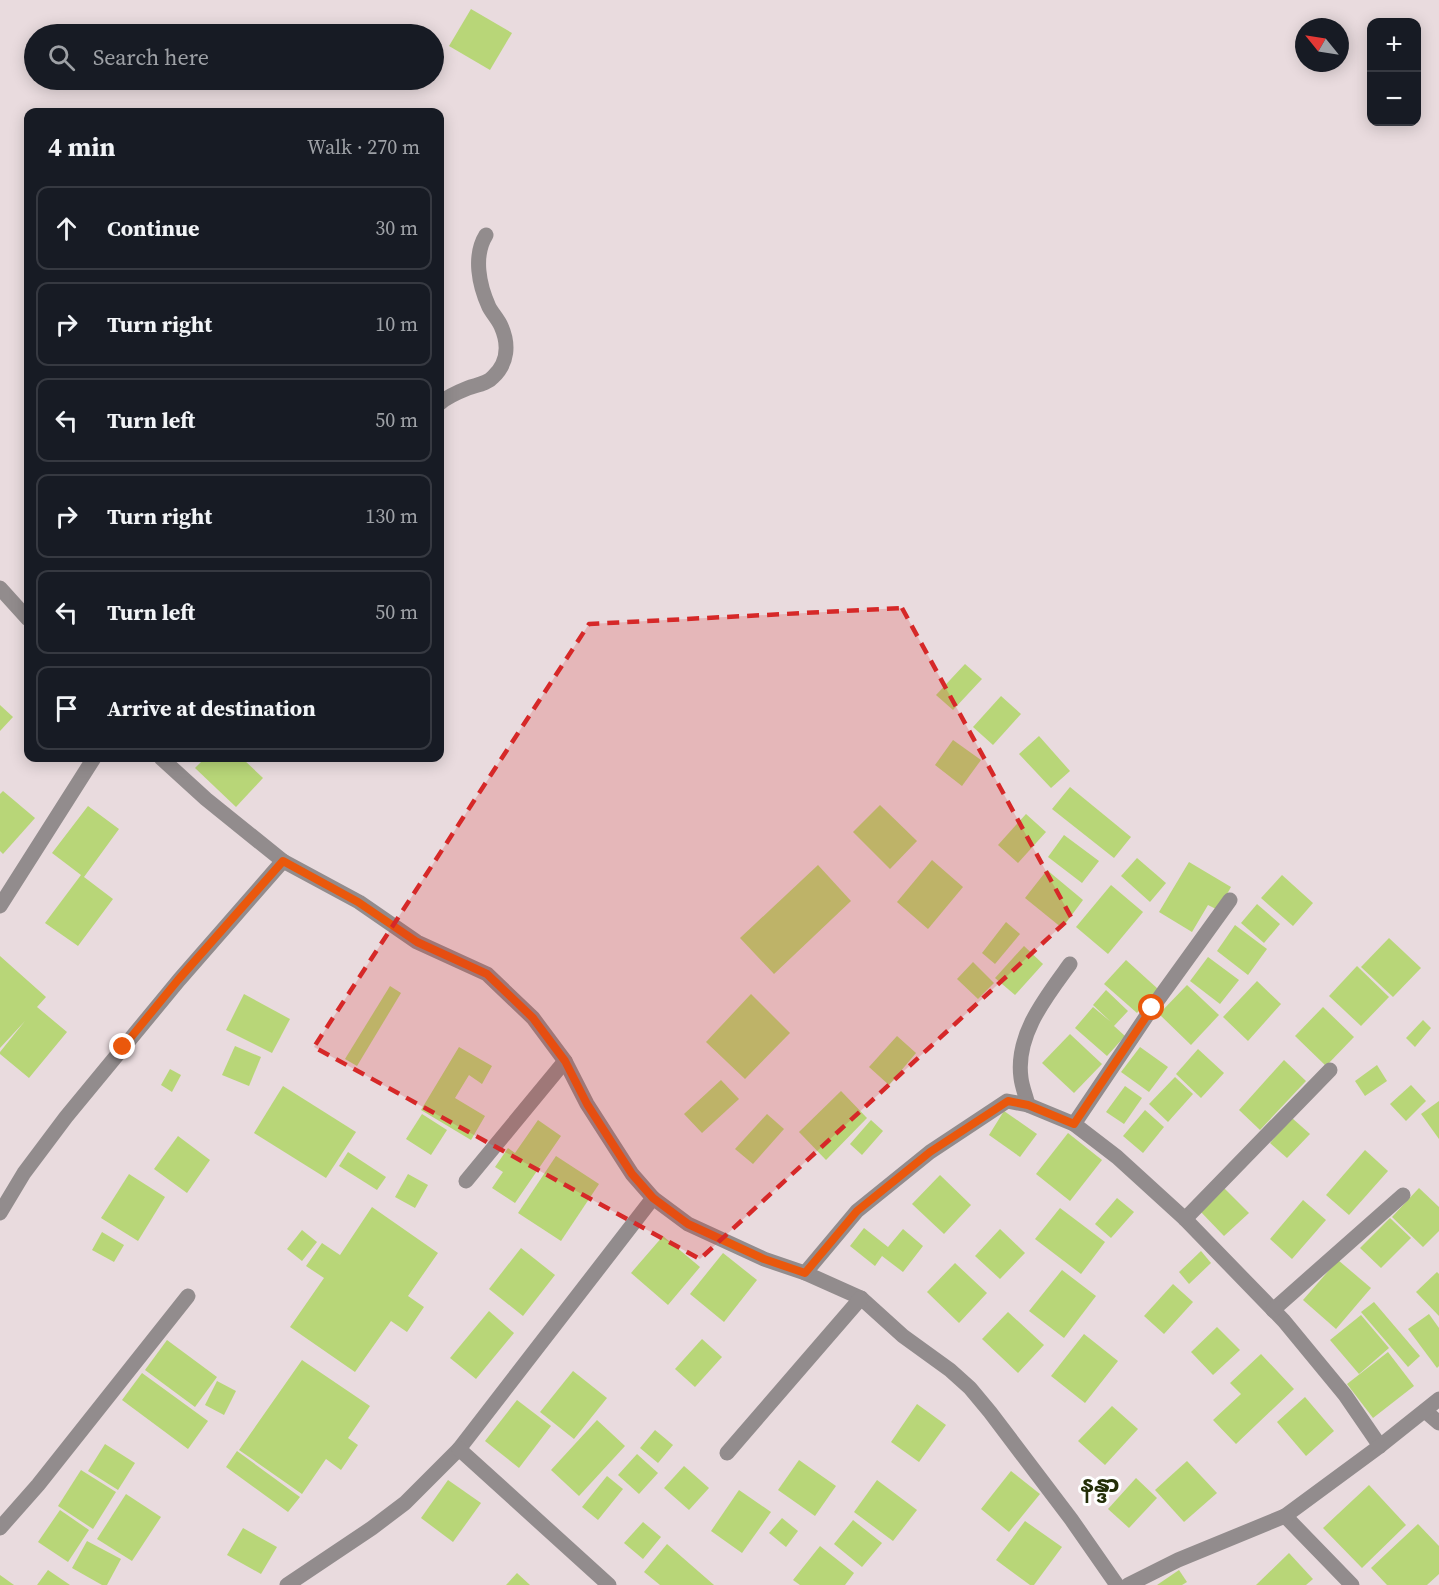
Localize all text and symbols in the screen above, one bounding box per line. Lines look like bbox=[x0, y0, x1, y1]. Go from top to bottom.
north arrow bbox=[1295, 18, 1349, 72]
map controls bbox=[1367, 18, 1421, 126]
button: + bbox=[1367, 18, 1421, 72]
search box bbox=[24, 24, 444, 90]
icon: search bbox=[45, 41, 78, 74]
text: Search here bbox=[93, 42, 209, 72]
button: − bbox=[1367, 72, 1421, 126]
text: 4 min bbox=[48, 129, 115, 165]
text: Walk · 270 m bbox=[307, 133, 420, 161]
icon: ahead bbox=[50, 212, 83, 245]
text: Continue bbox=[107, 213, 200, 243]
text: 30 m bbox=[375, 214, 418, 242]
icon: right bbox=[50, 308, 83, 341]
text: Turn right bbox=[107, 309, 212, 339]
text: 10 m bbox=[375, 310, 418, 338]
icon: left bbox=[50, 404, 83, 437]
text: Turn left bbox=[107, 405, 195, 435]
text: 50 m bbox=[375, 406, 418, 434]
icon: right bbox=[50, 500, 83, 533]
text: Turn right bbox=[107, 501, 212, 531]
text: 130 m bbox=[365, 502, 418, 530]
icon: left bbox=[50, 596, 83, 629]
text: Turn left bbox=[107, 597, 195, 627]
text: 50 m bbox=[375, 598, 418, 626]
icon: arrive bbox=[50, 692, 83, 725]
text: Arrive at destination bbox=[107, 693, 316, 723]
route start bbox=[1138, 994, 1164, 1020]
route end bbox=[109, 1033, 135, 1059]
district label: နန္ဒာ bbox=[1080, 1467, 1120, 1503]

